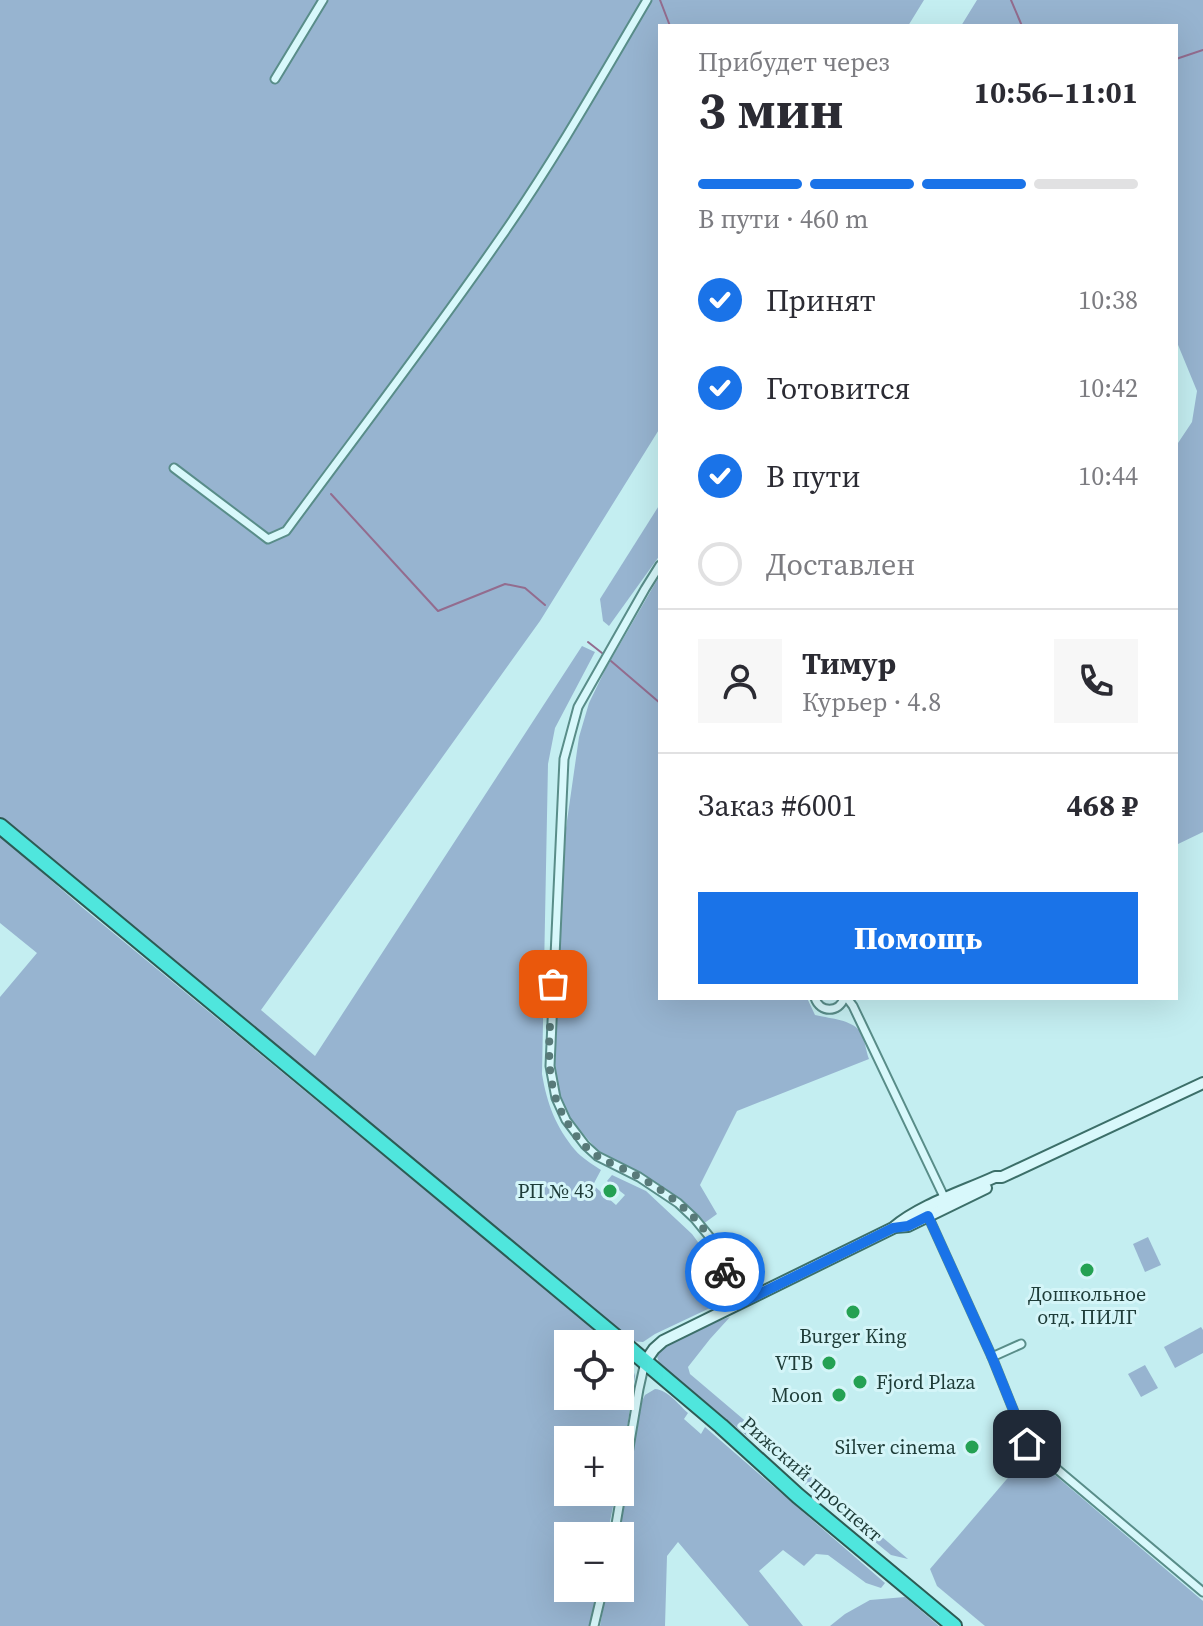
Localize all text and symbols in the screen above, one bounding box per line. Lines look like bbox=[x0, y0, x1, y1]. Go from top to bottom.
text: Прибудет через bbox=[698, 44, 890, 80]
text: 10:56–11:01 bbox=[974, 72, 1138, 113]
text: 3 мин bbox=[698, 74, 843, 145]
text: В пути · 460 m bbox=[698, 201, 868, 237]
icon: check bbox=[698, 278, 742, 322]
text: Принят bbox=[766, 280, 876, 321]
text: 10:38 bbox=[1078, 282, 1138, 318]
icon: check bbox=[698, 366, 742, 410]
text: Готовится bbox=[766, 368, 910, 409]
text: 10:42 bbox=[1078, 370, 1138, 406]
icon: check bbox=[698, 454, 742, 498]
text: В пути bbox=[766, 456, 861, 497]
text: 10:44 bbox=[1078, 458, 1138, 494]
text: Доставлен bbox=[766, 544, 915, 585]
button: person bbox=[698, 639, 782, 723]
button: phone bbox=[1054, 639, 1138, 723]
text: Тимур bbox=[802, 643, 896, 684]
text: Курьер · 4.8 bbox=[802, 684, 941, 720]
text: Заказ #6001 bbox=[698, 785, 857, 826]
text: 468 ₽ bbox=[1067, 785, 1138, 826]
button: Помощь bbox=[698, 892, 1138, 984]
pin bbox=[519, 950, 587, 1018]
icon: bag bbox=[531, 962, 575, 1006]
place label: РП № 43 bbox=[517, 1177, 594, 1205]
marker: РП № 43 bbox=[601, 1182, 619, 1200]
courier bbox=[685, 1232, 765, 1312]
icon: bike bbox=[703, 1250, 747, 1294]
marker: Дошкольное отд. ПИЛГ bbox=[1078, 1261, 1096, 1279]
place label: Дошкольное отд. ПИЛГ bbox=[1028, 1280, 1146, 1331]
marker: Burger King bbox=[844, 1303, 862, 1321]
place label: Burger King bbox=[799, 1322, 907, 1350]
map controls bbox=[554, 1330, 634, 1602]
button: locate bbox=[554, 1330, 634, 1410]
place label: VTB bbox=[775, 1349, 813, 1377]
marker: VTB bbox=[820, 1354, 838, 1372]
place label: Fjord Plaza bbox=[876, 1368, 976, 1396]
marker: Fjord Plaza bbox=[851, 1373, 869, 1391]
place label: Moon bbox=[771, 1381, 823, 1409]
marker: Moon bbox=[830, 1386, 848, 1404]
street label: Рижский проспект bbox=[735, 1410, 889, 1549]
pin bbox=[993, 1410, 1061, 1478]
icon: home bbox=[1005, 1422, 1049, 1466]
button: + bbox=[554, 1426, 634, 1506]
place label: Silver cinema bbox=[835, 1433, 957, 1461]
marker: Silver cinema bbox=[963, 1438, 981, 1456]
button: − bbox=[554, 1522, 634, 1602]

